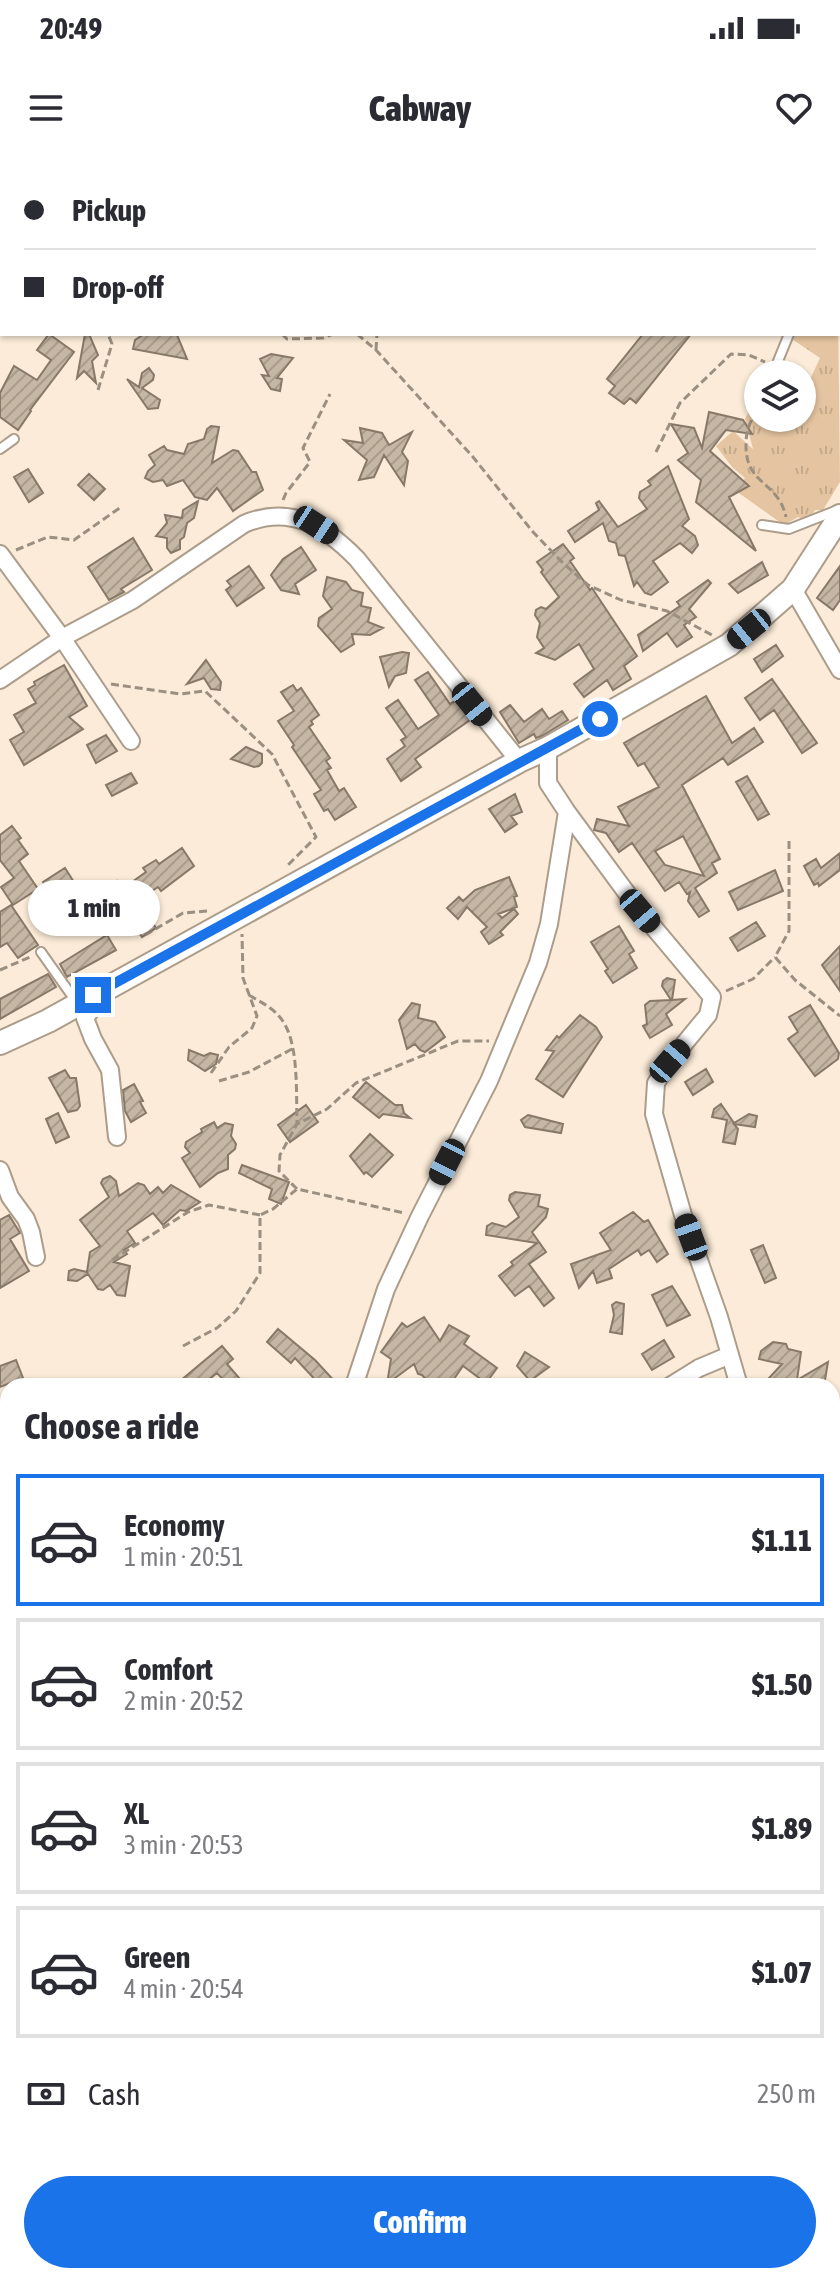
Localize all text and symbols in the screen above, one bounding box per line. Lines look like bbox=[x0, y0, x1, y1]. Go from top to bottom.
text: 20:49 bbox=[40, 11, 102, 45]
icon: menu bbox=[24, 86, 68, 130]
icon: heart bbox=[772, 86, 816, 130]
text: Cabway bbox=[369, 87, 471, 129]
text: Pickup bbox=[72, 193, 146, 227]
text: Drop-off bbox=[72, 270, 164, 304]
map controls bbox=[744, 360, 816, 432]
button: layers bbox=[744, 360, 816, 432]
car bbox=[289, 502, 343, 548]
car bbox=[723, 605, 775, 653]
car bbox=[448, 678, 496, 730]
route start bbox=[582, 701, 618, 737]
callout: 1 min bbox=[27, 879, 159, 935]
car bbox=[615, 885, 665, 937]
text: 1 min bbox=[67, 893, 121, 923]
route end bbox=[75, 977, 111, 1013]
car bbox=[645, 1035, 695, 1087]
car bbox=[425, 1135, 469, 1189]
car bbox=[672, 1210, 710, 1264]
text: Choose a ride bbox=[24, 1405, 199, 1447]
icon: car bbox=[28, 1504, 100, 1576]
text: Economy bbox=[124, 1508, 225, 1542]
text: $1.11 bbox=[752, 1523, 812, 1557]
text: 1 min · 20:51 bbox=[124, 1542, 244, 1572]
icon: car bbox=[28, 1648, 100, 1720]
text: Comfort bbox=[124, 1652, 213, 1686]
text: $1.50 bbox=[752, 1667, 812, 1701]
text: 2 min · 20:52 bbox=[124, 1686, 244, 1716]
icon: car bbox=[28, 1792, 100, 1864]
text: XL bbox=[124, 1796, 149, 1830]
text: $1.89 bbox=[752, 1811, 812, 1845]
text: 3 min · 20:53 bbox=[124, 1830, 244, 1860]
icon: car bbox=[28, 1936, 100, 2008]
text: Green bbox=[124, 1940, 190, 1974]
text: $1.07 bbox=[752, 1955, 812, 1989]
text: 4 min · 20:54 bbox=[124, 1974, 244, 2004]
icon: cash bbox=[24, 2072, 68, 2116]
text: Cash bbox=[88, 2077, 141, 2111]
text: 250 m bbox=[757, 2079, 816, 2109]
button: Confirm bbox=[24, 2176, 816, 2268]

